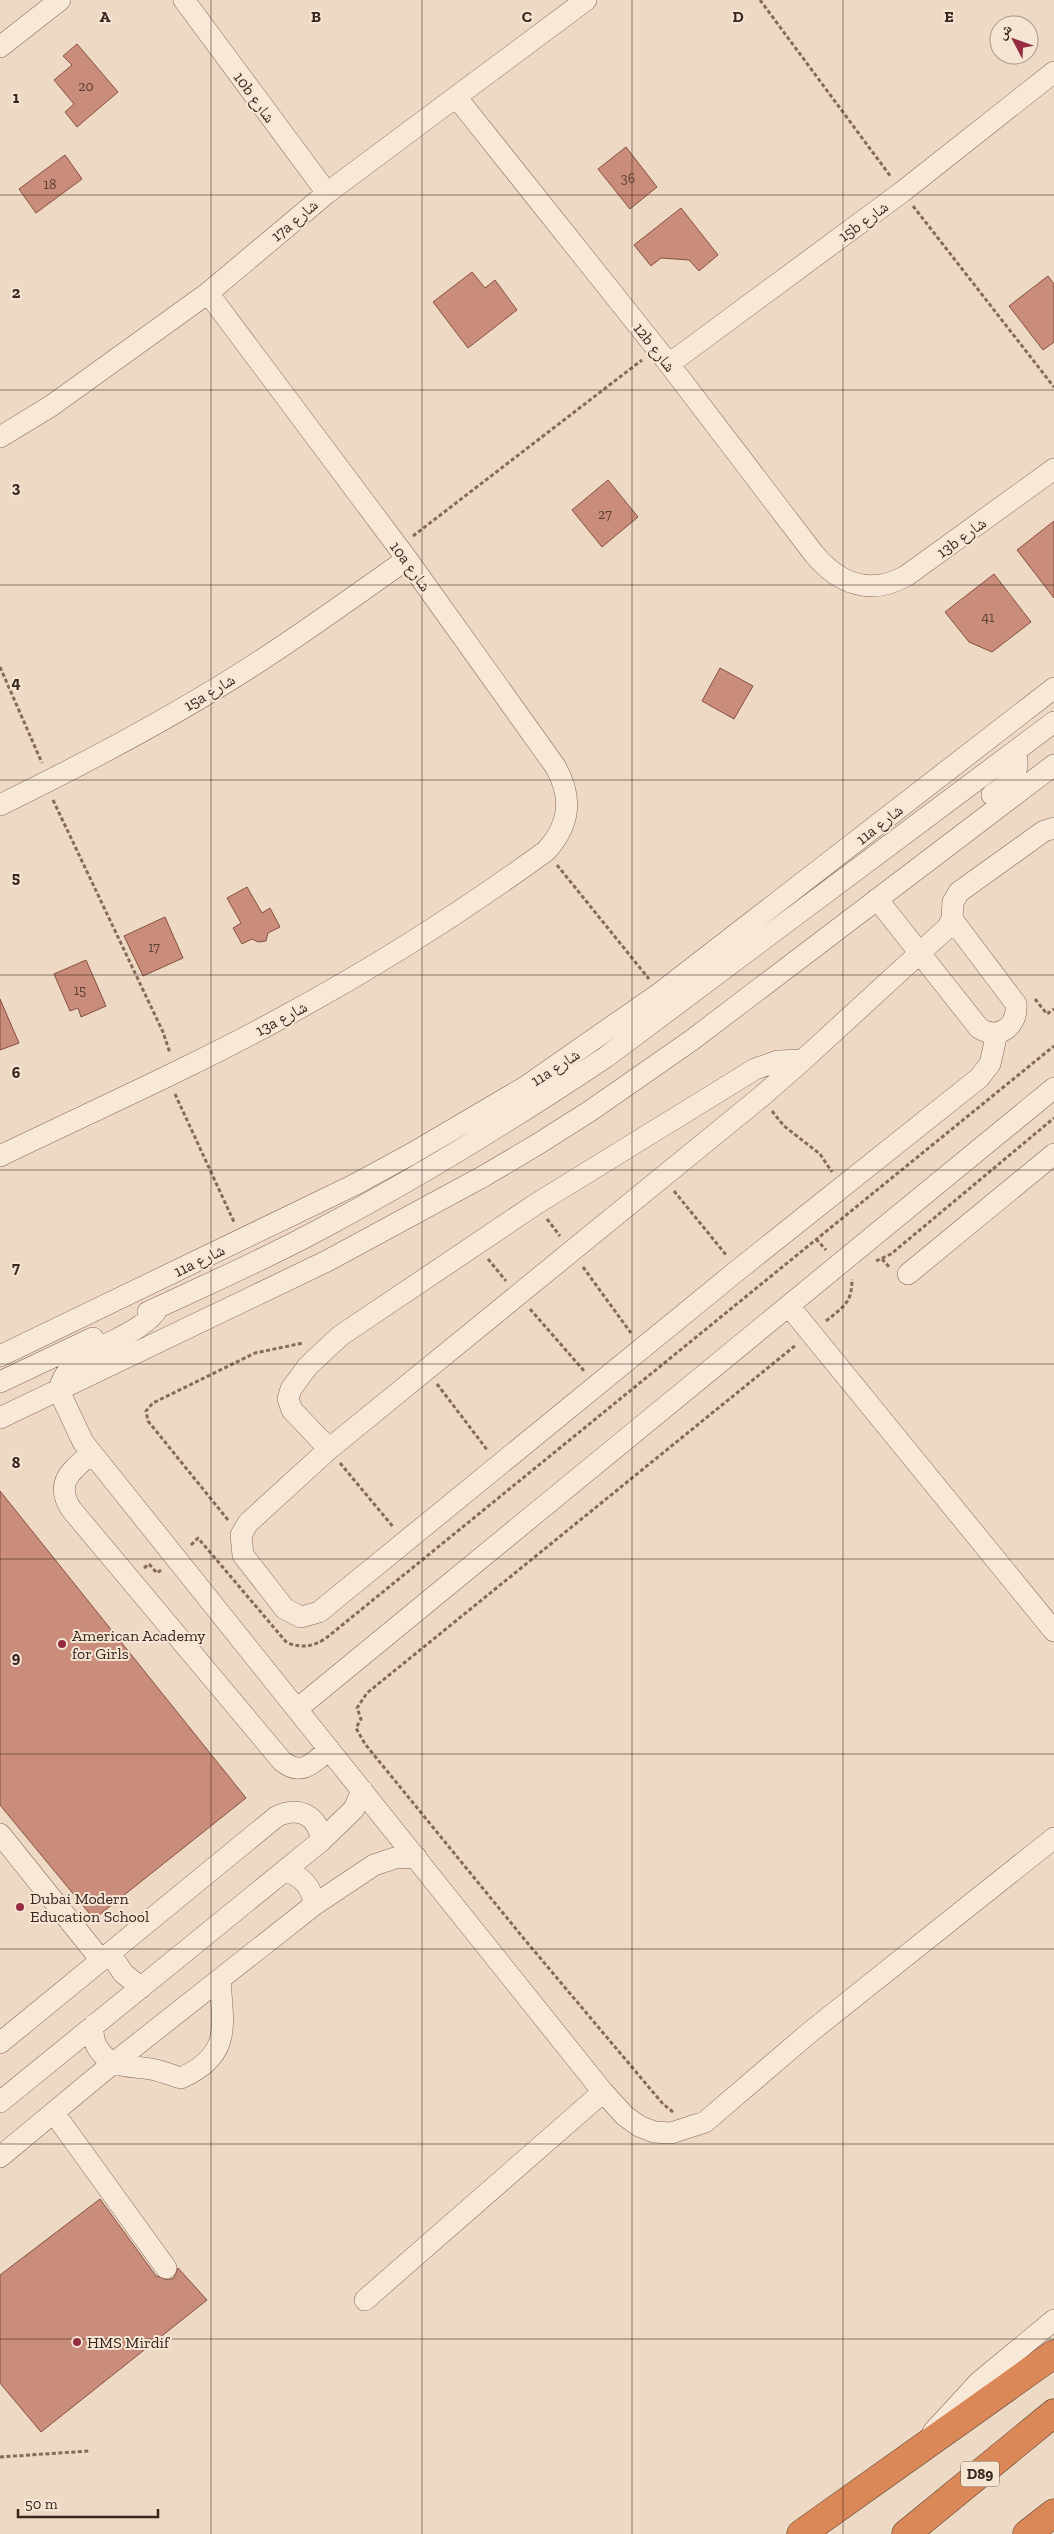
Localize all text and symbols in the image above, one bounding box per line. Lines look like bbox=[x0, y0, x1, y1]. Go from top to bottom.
text: A bbox=[100, 7, 111, 26]
text: B bbox=[311, 7, 321, 26]
text: C bbox=[522, 7, 532, 26]
text: D bbox=[732, 7, 744, 26]
text: E bbox=[944, 7, 954, 26]
north arrow bbox=[989, 15, 1039, 65]
text: ش bbox=[993, 21, 1016, 43]
street label: 10b شارع bbox=[229, 68, 279, 127]
house number: 20 bbox=[78, 78, 94, 95]
text: 1 bbox=[13, 88, 20, 107]
house number: 36 bbox=[621, 170, 635, 187]
house number: 18 bbox=[44, 176, 56, 193]
street label: 17a شارع bbox=[267, 195, 322, 246]
street label: 15b شارع bbox=[835, 197, 893, 247]
text: 2 bbox=[12, 283, 21, 302]
street label: 12b شارع bbox=[629, 319, 680, 376]
text: 3 bbox=[12, 478, 21, 497]
house number: 27 bbox=[598, 506, 612, 523]
street label: 13b شارع bbox=[933, 513, 990, 563]
street label: 10a شارع bbox=[385, 538, 435, 596]
house number: 41 bbox=[982, 609, 995, 626]
street label: 15a شارع bbox=[180, 670, 239, 716]
text: 4 bbox=[11, 673, 21, 692]
street label: 11a شارع bbox=[852, 800, 907, 849]
text: 5 bbox=[12, 868, 20, 887]
house number: 17 bbox=[148, 939, 160, 956]
house number: 15 bbox=[74, 982, 86, 999]
street label: 13a شارع bbox=[252, 997, 311, 1041]
street label: 11a شارع bbox=[527, 1045, 584, 1091]
text: 6 bbox=[12, 1063, 21, 1082]
street label: 11a شارع bbox=[171, 1240, 228, 1282]
text: 7 bbox=[12, 1258, 20, 1277]
text: 8 bbox=[12, 1453, 21, 1472]
place label: American Academy for Girls bbox=[72, 1626, 206, 1663]
marker: American Academy for Girls bbox=[56, 1638, 68, 1650]
text: 9 bbox=[12, 1648, 21, 1667]
place label: Dubai Modern Education School bbox=[30, 1889, 149, 1926]
marker: Dubai Modern Education School bbox=[14, 1901, 26, 1913]
place label: HMS Mirdif bbox=[87, 2333, 171, 2352]
marker: HMS Mirdif bbox=[71, 2336, 83, 2348]
road number: D89 bbox=[961, 2462, 999, 2486]
scale bar bbox=[18, 2486, 158, 2518]
text: 50 m bbox=[25, 2495, 58, 2513]

